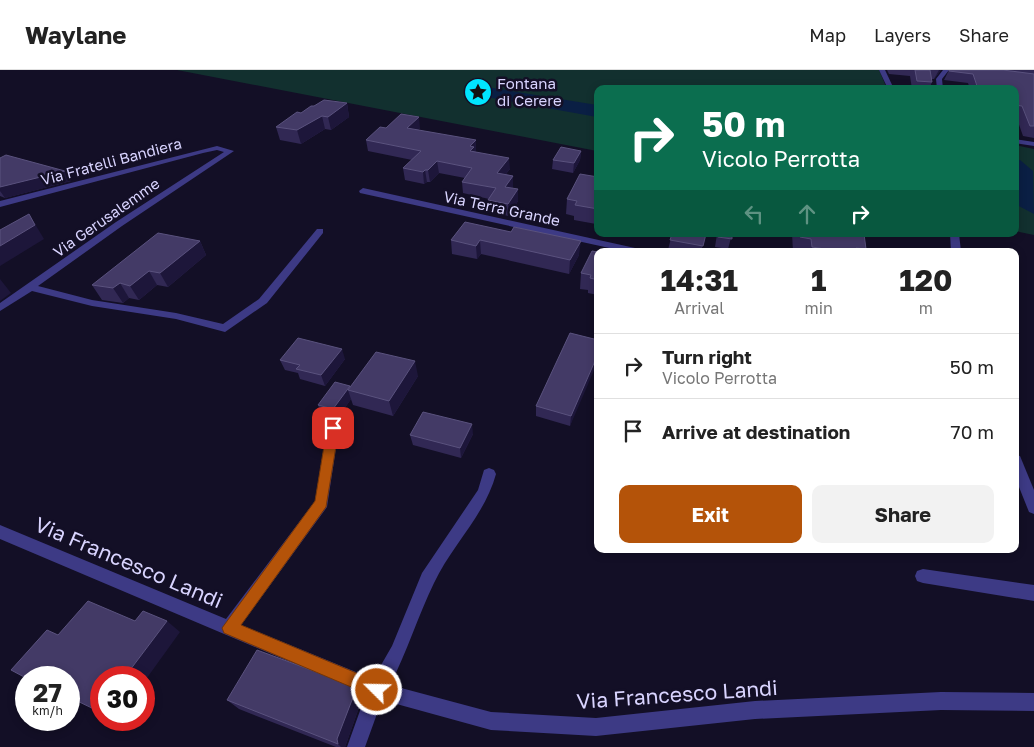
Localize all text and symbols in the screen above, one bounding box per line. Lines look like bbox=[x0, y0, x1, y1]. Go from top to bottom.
text: Waylane bbox=[25, 20, 126, 49]
text: Map bbox=[809, 24, 846, 46]
text: Layers bbox=[874, 24, 931, 46]
text: Share bbox=[959, 24, 1009, 46]
place label: Fontana di Cerere bbox=[497, 74, 562, 109]
place icon: Fontana di Cerere bbox=[463, 77, 493, 107]
text: 50 m bbox=[702, 103, 785, 145]
icon: right bbox=[619, 105, 684, 170]
street label: Via Fratelli Bandiera bbox=[39, 134, 183, 188]
text: Vicolo Perrotta bbox=[702, 145, 860, 172]
street label: Via Gerusalemme bbox=[49, 173, 163, 260]
street label: Via Terra Grande bbox=[442, 187, 562, 229]
icon: left bbox=[740, 200, 768, 228]
icon: ahead bbox=[793, 200, 821, 228]
icon: right bbox=[846, 200, 874, 228]
text: 14:31 bbox=[660, 262, 738, 298]
text: 1 bbox=[811, 262, 826, 298]
text: 120 bbox=[899, 262, 953, 298]
text: Arrival bbox=[674, 298, 724, 318]
text: min bbox=[805, 298, 833, 318]
text: m bbox=[919, 298, 933, 318]
text: Turn right bbox=[662, 345, 752, 368]
icon: right bbox=[619, 352, 647, 380]
text: 50 m bbox=[950, 355, 994, 378]
text: Vicolo Perrotta bbox=[662, 368, 777, 388]
pin bbox=[312, 407, 354, 449]
icon: arrive bbox=[319, 414, 347, 442]
icon: arrive bbox=[619, 417, 647, 445]
text: Arrive at destination bbox=[662, 420, 850, 443]
text: 70 m bbox=[951, 420, 994, 443]
button: Exit bbox=[619, 485, 802, 543]
button: Share bbox=[812, 485, 994, 543]
street label: Via Francesco Landi bbox=[31, 511, 227, 613]
position arrow bbox=[350, 663, 402, 715]
speed limit sign: 30 bbox=[90, 666, 155, 731]
street label: Via Francesco Landi bbox=[576, 674, 778, 714]
text: 27 bbox=[33, 677, 62, 708]
text: km/h bbox=[32, 703, 63, 718]

